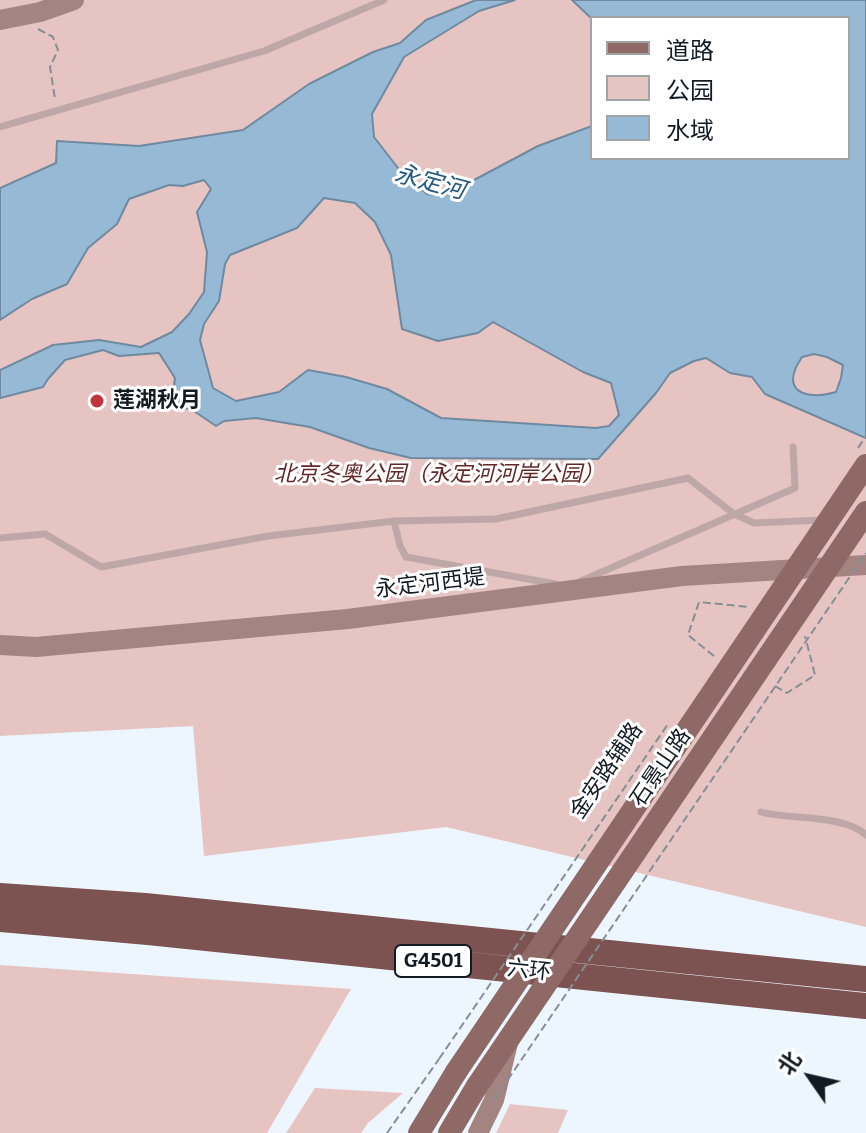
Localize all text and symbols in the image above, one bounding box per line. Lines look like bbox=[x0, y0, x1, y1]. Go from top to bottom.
legend bbox=[590, 16, 850, 160]
text: 道路 bbox=[666, 37, 714, 65]
text: 公园 bbox=[666, 77, 714, 105]
text: 水域 bbox=[666, 117, 714, 145]
water label: 永定河 bbox=[391, 160, 469, 206]
place label: 莲湖秋月 bbox=[113, 388, 201, 414]
marker: 莲湖秋月 bbox=[88, 392, 106, 410]
park label: 北京冬奥公园（永定河河岸公园） bbox=[274, 462, 604, 488]
street label: 永定河西堤 bbox=[374, 564, 486, 604]
street label: 金安路辅路 bbox=[565, 718, 649, 824]
street label: 石景山路 bbox=[625, 724, 697, 812]
road number: G4501 bbox=[395, 945, 471, 977]
street label: 六环 bbox=[506, 956, 552, 986]
north arrow bbox=[770, 1037, 850, 1117]
text: 北 bbox=[772, 1047, 807, 1080]

